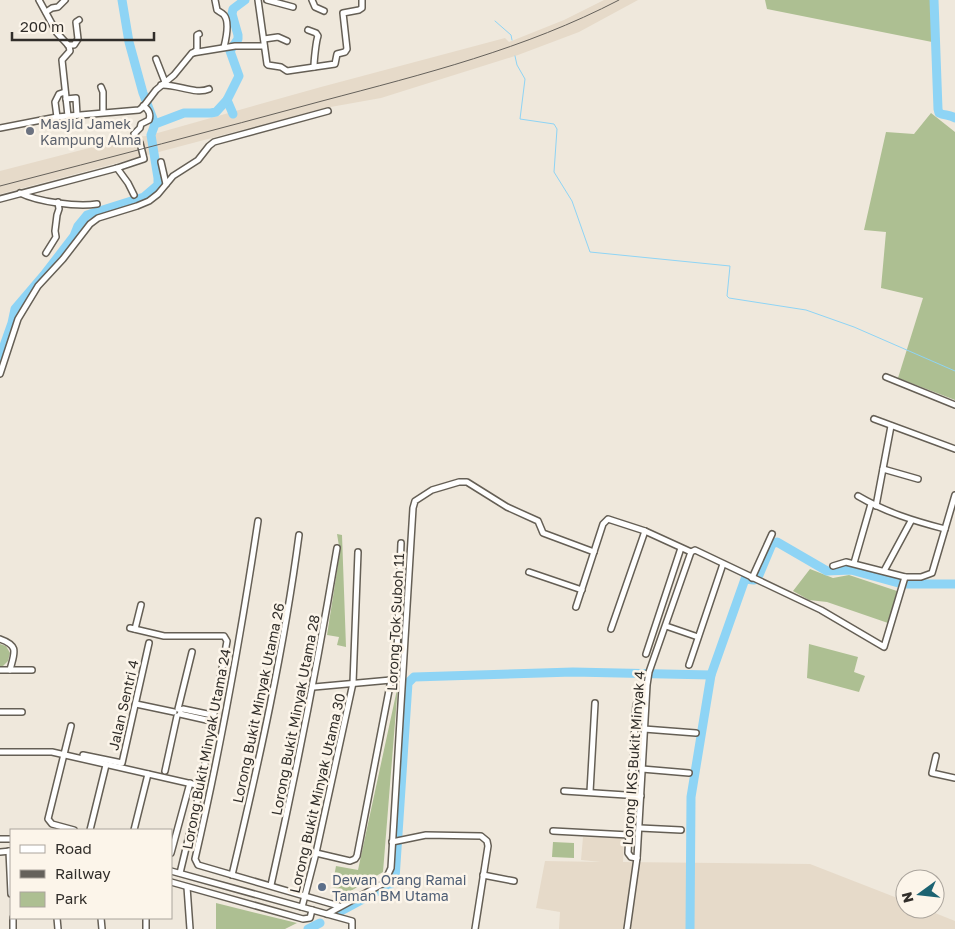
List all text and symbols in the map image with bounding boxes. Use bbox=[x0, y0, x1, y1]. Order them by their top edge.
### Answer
scale bar bbox=[12, 10, 155, 42]
text: 200 m bbox=[20, 17, 64, 35]
place label: Masjid Jamek Kampung Alma bbox=[40, 115, 142, 148]
marker: Masjid Jamek Kampung Alma bbox=[24, 125, 36, 137]
street label: Lorong Tok Suboh 11 bbox=[383, 552, 407, 691]
street label: Lorong Bukit Minyak Utama 26 bbox=[228, 601, 288, 805]
street label: Lorong Bukit Minyak Utama 28 bbox=[267, 613, 323, 817]
street label: Lorong Bukit Minyak Utama 24 bbox=[178, 647, 234, 851]
street label: Jalan Sentri 4 bbox=[104, 658, 142, 752]
street label: Lorong IKS Bukit Minyak 4 bbox=[618, 670, 648, 846]
street label: Lorong Bukit Minyak Utama 30 bbox=[286, 691, 348, 895]
legend bbox=[10, 829, 172, 919]
text: Road bbox=[55, 839, 92, 857]
text: Railway bbox=[55, 864, 111, 882]
north arrow bbox=[895, 869, 945, 919]
place label: Dewan Orang Ramai Taman BM Utama bbox=[332, 871, 467, 904]
marker: Dewan Orang Ramai Taman BM Utama bbox=[316, 881, 328, 893]
text: Park bbox=[55, 889, 88, 907]
text: N bbox=[897, 890, 917, 905]

